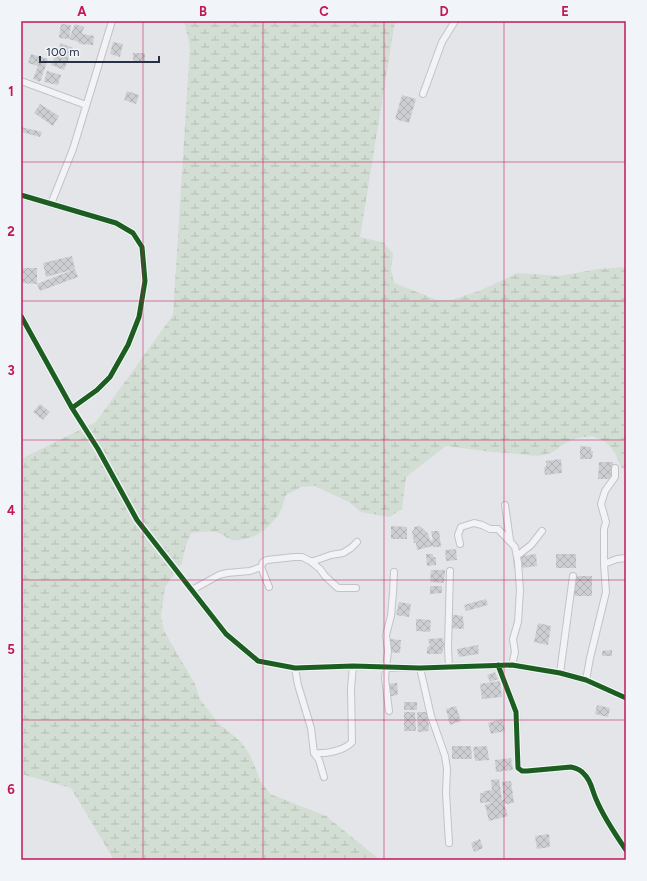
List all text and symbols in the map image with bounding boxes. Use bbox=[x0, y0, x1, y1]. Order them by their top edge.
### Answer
text: A bbox=[77, 4, 87, 19]
text: B bbox=[199, 4, 207, 19]
text: C bbox=[319, 4, 329, 19]
text: D bbox=[439, 4, 449, 19]
text: E bbox=[561, 4, 569, 19]
scale bar bbox=[40, 38, 159, 64]
text: 100 m bbox=[46, 45, 80, 59]
text: 1 bbox=[8, 84, 14, 99]
text: 2 bbox=[7, 224, 15, 239]
text: 3 bbox=[7, 363, 15, 378]
text: 4 bbox=[7, 503, 15, 518]
text: 5 bbox=[7, 642, 15, 657]
text: 6 bbox=[7, 782, 15, 797]

